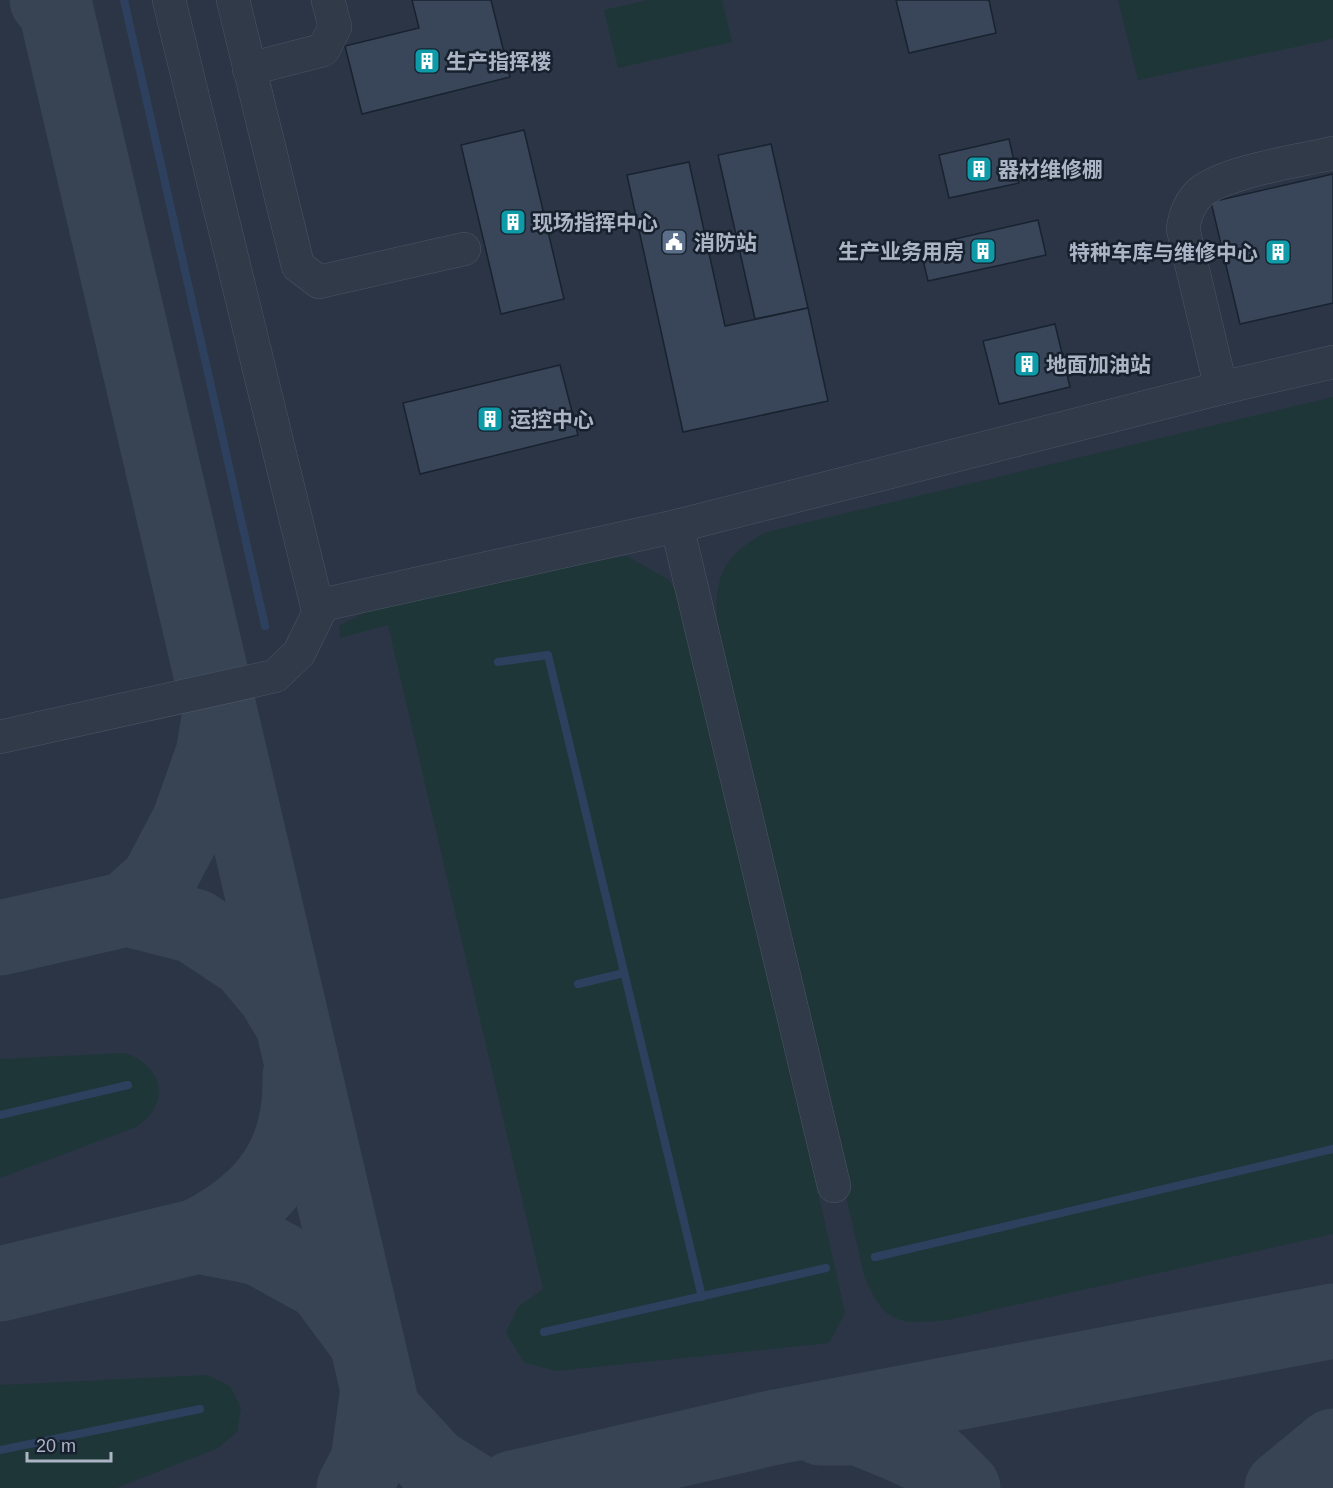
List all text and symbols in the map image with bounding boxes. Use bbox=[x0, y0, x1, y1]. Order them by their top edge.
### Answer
building icon: 生产指挥楼 bbox=[412, 46, 442, 76]
place label: 生产指挥楼 bbox=[446, 50, 551, 73]
building icon: 器材维修棚 bbox=[964, 154, 994, 184]
place label: 器材维修棚 bbox=[998, 158, 1103, 181]
building icon: 现场指挥中心 bbox=[498, 207, 528, 237]
place label: 现场指挥中心 bbox=[532, 211, 658, 234]
public building icon: 消防站 bbox=[659, 227, 689, 257]
place label: 消防站 bbox=[694, 231, 757, 254]
building icon: 生产业务用房 bbox=[968, 236, 998, 266]
building icon: 特种车库与维修中心 bbox=[1263, 237, 1293, 267]
place label: 生产业务用房 bbox=[838, 240, 964, 263]
place label: 特种车库与维修中心 bbox=[1069, 241, 1258, 264]
building icon: 地面加油站 bbox=[1012, 349, 1042, 379]
place label: 地面加油站 bbox=[1046, 353, 1151, 376]
building icon: 运控中心 bbox=[475, 404, 505, 434]
place label: 运控中心 bbox=[510, 408, 594, 431]
scale bar bbox=[27, 1425, 111, 1463]
text: 20 m bbox=[36, 1436, 76, 1456]

